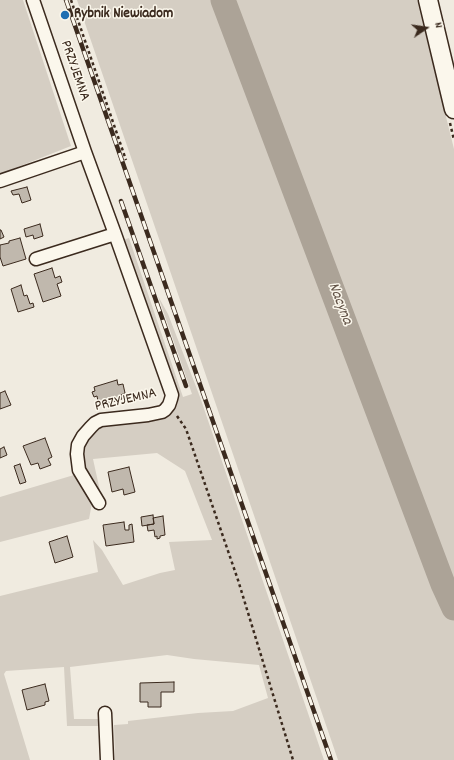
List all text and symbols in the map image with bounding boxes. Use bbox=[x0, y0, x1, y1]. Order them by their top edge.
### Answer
place label: Rybnik Niewiadom bbox=[74, 6, 173, 24]
north arrow bbox=[406, 8, 446, 48]
marker: Rybnik Niewiadom bbox=[59, 9, 71, 21]
text: N bbox=[429, 21, 446, 30]
street label: PRZYJEMNA bbox=[55, 38, 93, 104]
water label: Nacyna bbox=[322, 280, 356, 328]
street label: PRZYJEMNA bbox=[93, 385, 159, 417]

